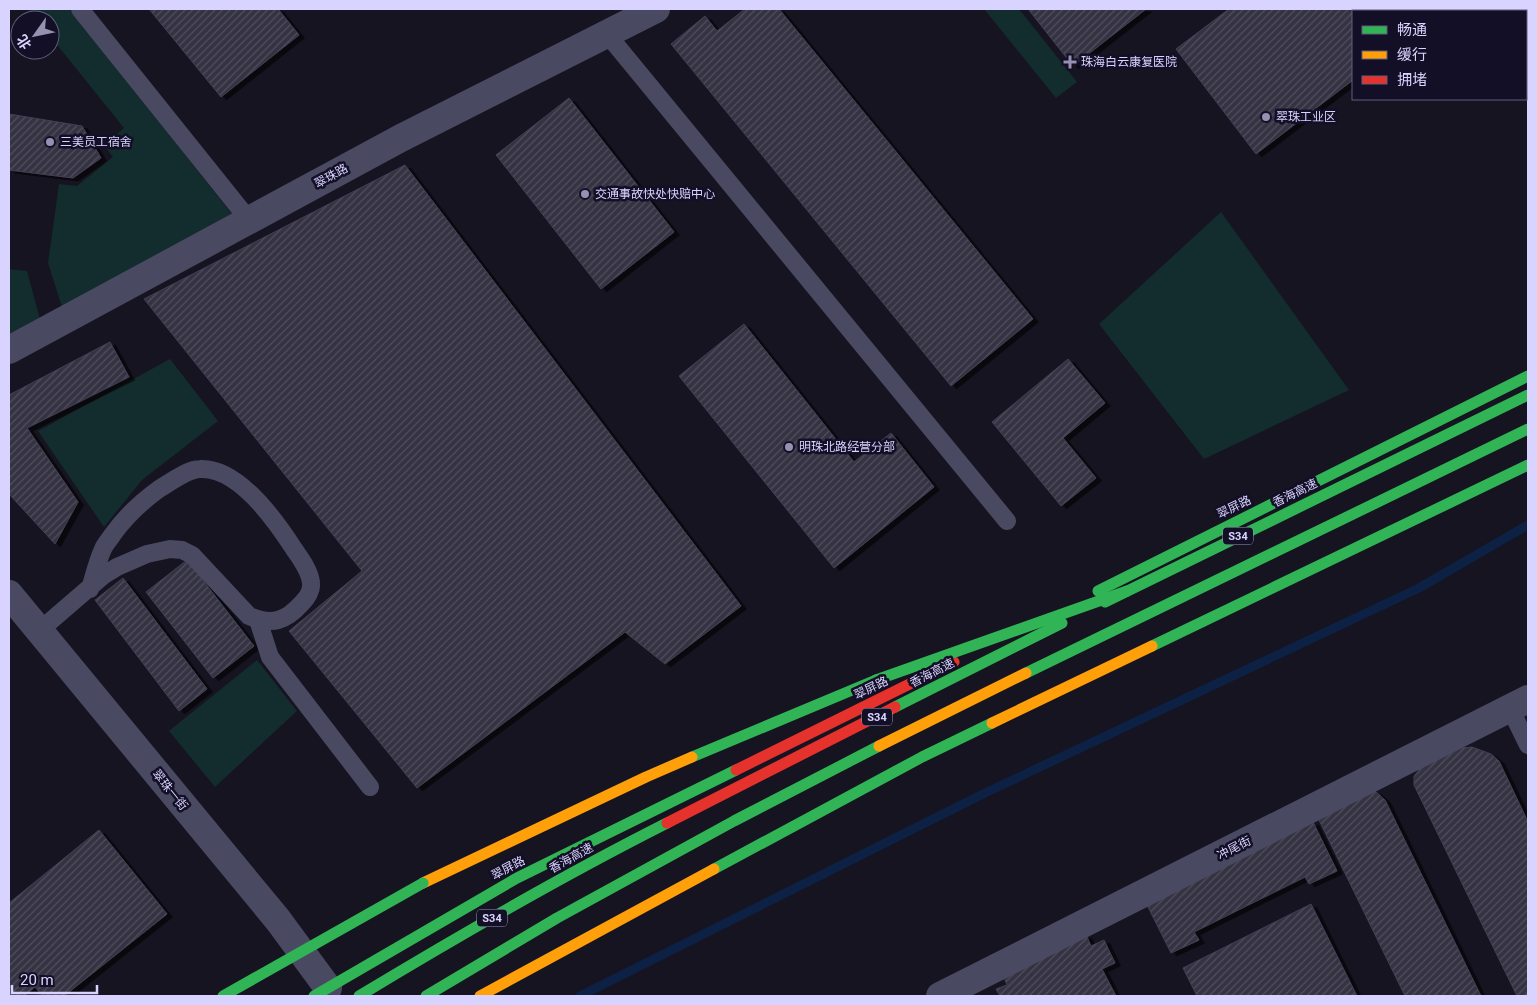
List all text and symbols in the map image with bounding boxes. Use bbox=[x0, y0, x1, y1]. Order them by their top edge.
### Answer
north arrow bbox=[10, 10, 60, 60]
legend bbox=[1352, 10, 1527, 100]
text: 畅通 bbox=[1397, 21, 1427, 39]
text: 北 bbox=[14, 32, 35, 52]
text: 缓行 bbox=[1397, 46, 1427, 64]
marker: 珠海白云康复医院 bbox=[1063, 55, 1077, 69]
place label: 珠海白云康复医院 bbox=[1081, 55, 1177, 69]
text: 拥堵 bbox=[1397, 71, 1427, 89]
place label: 翠珠工业区 bbox=[1276, 110, 1336, 124]
marker: 翠珠工业区 bbox=[1260, 111, 1272, 123]
place label: 三美员工宿舍 bbox=[60, 135, 132, 149]
marker: 三美员工宿舍 bbox=[44, 136, 56, 148]
street label: 翠珠路 bbox=[312, 161, 350, 191]
place label: 交通事故快处快赔中心 bbox=[595, 187, 715, 201]
marker: 交通事故快处快赔中心 bbox=[579, 188, 591, 200]
place label: 明珠北路经营分部 bbox=[799, 440, 895, 454]
marker: 明珠北路经营分部 bbox=[783, 441, 795, 453]
street label: 香海高速 bbox=[1270, 476, 1320, 510]
street label: 翠屏路 bbox=[1215, 493, 1253, 521]
road number: S34 bbox=[1223, 528, 1253, 544]
street label: 香海高速 bbox=[907, 656, 957, 690]
street label: 翠屏路 bbox=[852, 674, 890, 702]
road number: S34 bbox=[862, 709, 892, 726]
street label: 翠珠一街 bbox=[149, 767, 191, 813]
street label: 冲尾街 bbox=[1215, 834, 1253, 862]
street label: 香海高速 bbox=[547, 840, 595, 876]
street label: 翠屏路 bbox=[489, 853, 527, 883]
road number: S34 bbox=[477, 910, 507, 926]
scale bar bbox=[12, 962, 98, 994]
text: 20 m bbox=[20, 971, 54, 989]

